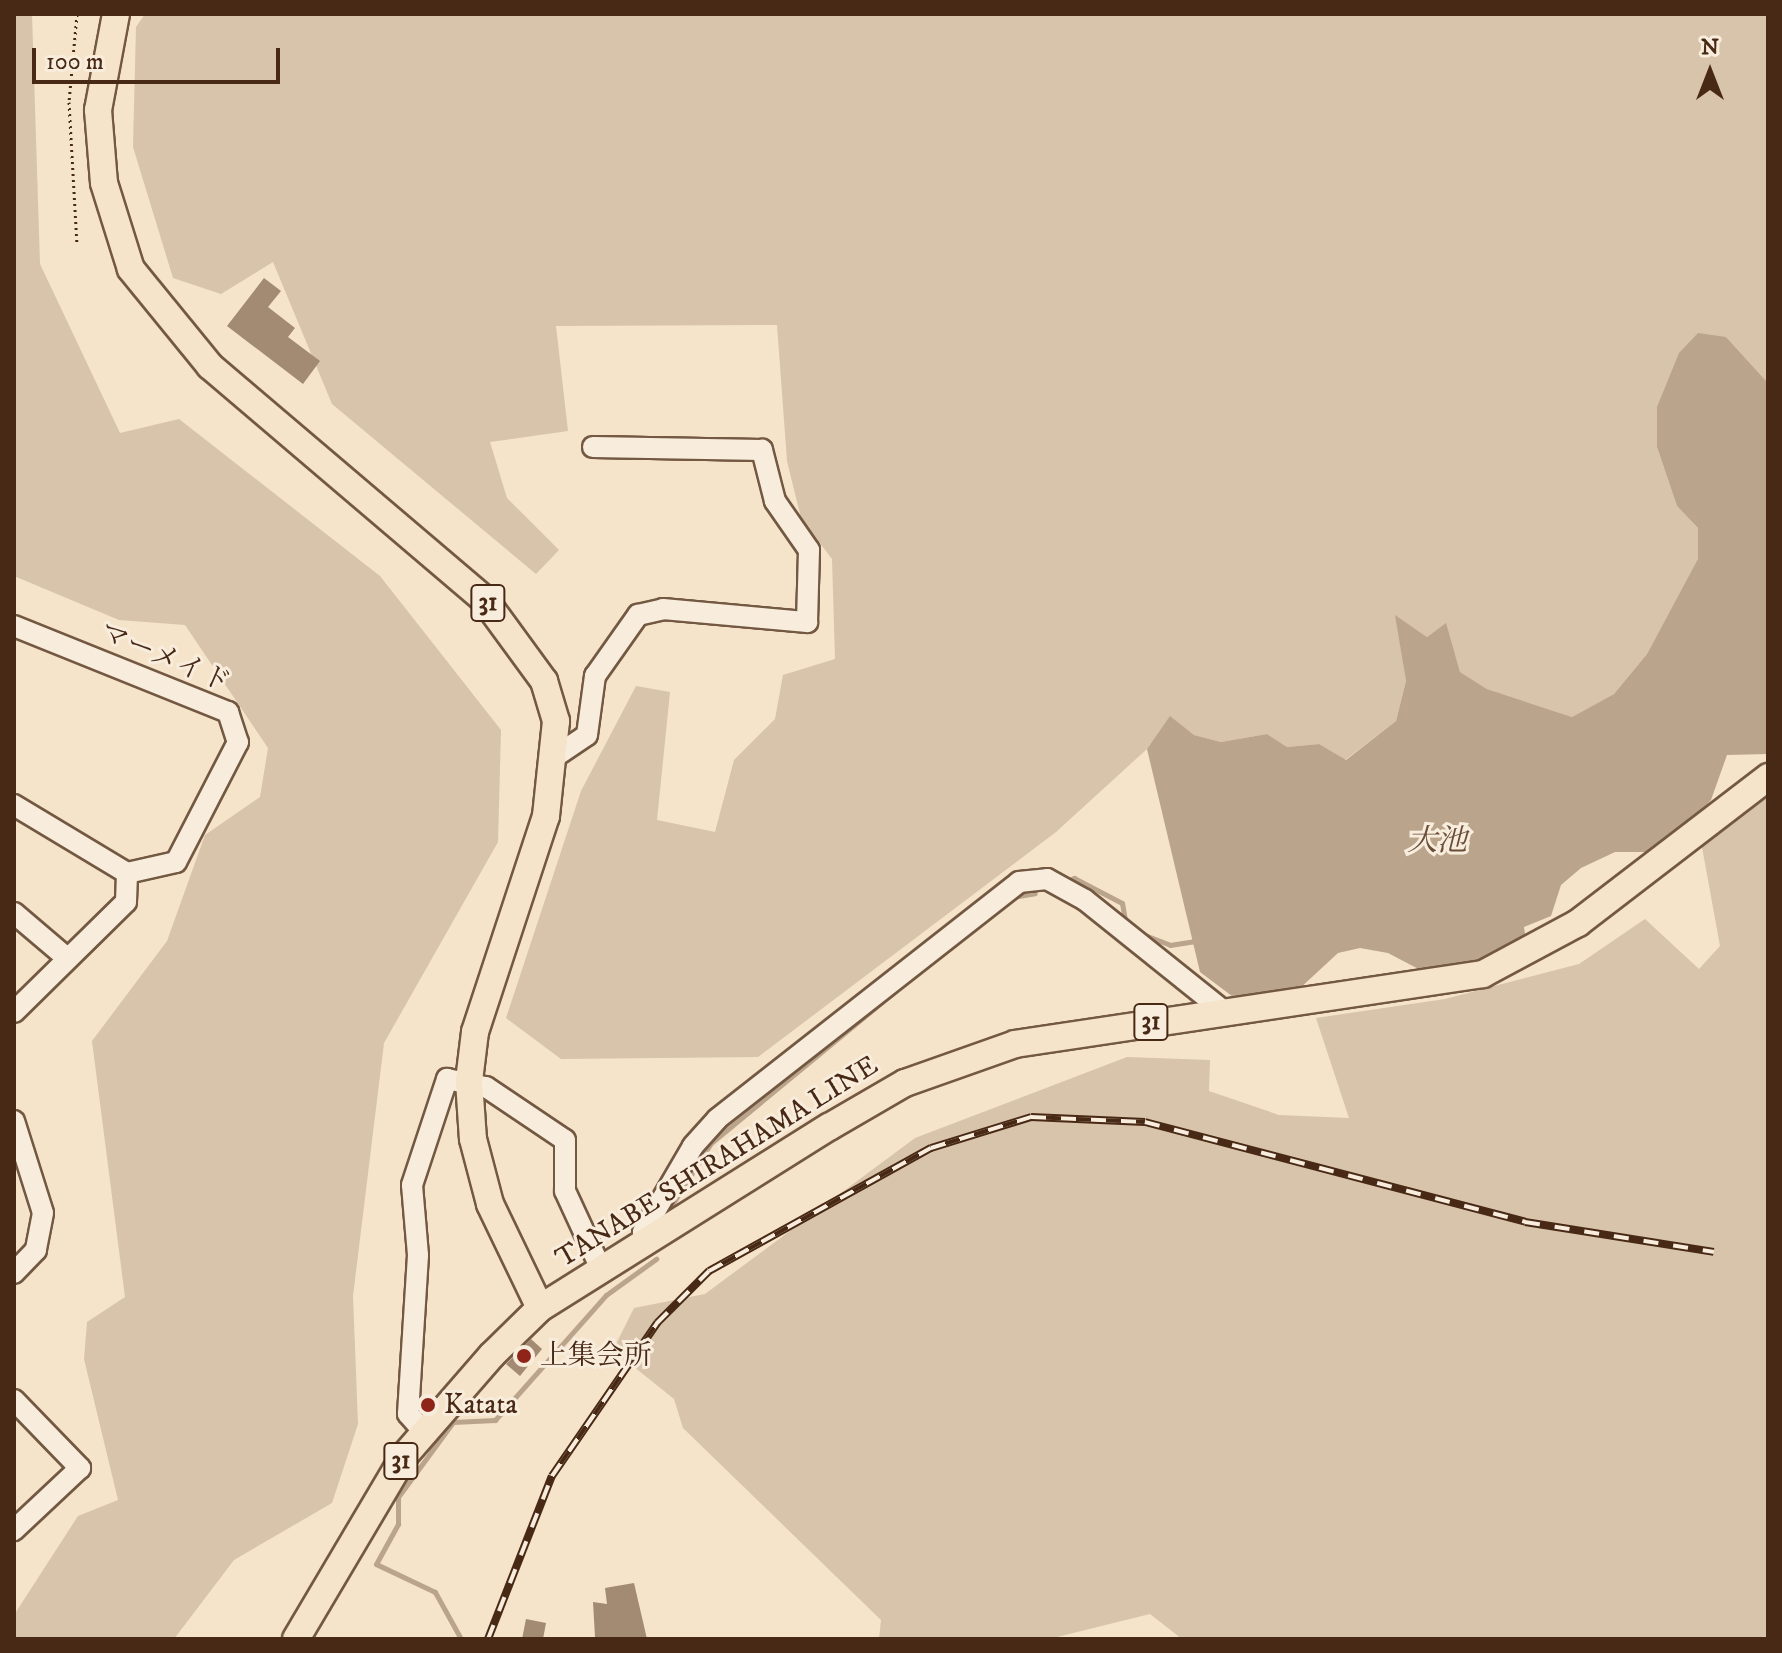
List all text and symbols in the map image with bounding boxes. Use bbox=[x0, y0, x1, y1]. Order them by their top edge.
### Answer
scale bar bbox=[36, 32, 284, 82]
north arrow bbox=[1670, 32, 1750, 112]
text: N bbox=[1701, 34, 1719, 61]
text: 100 m bbox=[46, 47, 104, 77]
road number: 31 bbox=[470, 581, 506, 625]
street label: マーメイド bbox=[94, 615, 236, 701]
water label: 大池 bbox=[1407, 824, 1467, 860]
road number: 31 bbox=[1133, 1000, 1169, 1044]
street label: TANABE SHIRAHAMA LINE bbox=[550, 1049, 884, 1275]
place label: 上集会所 bbox=[540, 1339, 652, 1373]
marker: 上集会所 bbox=[515, 1347, 533, 1365]
place label: Katata bbox=[444, 1388, 517, 1422]
marker: Katata bbox=[419, 1396, 437, 1414]
road number: 31 bbox=[383, 1439, 419, 1483]

